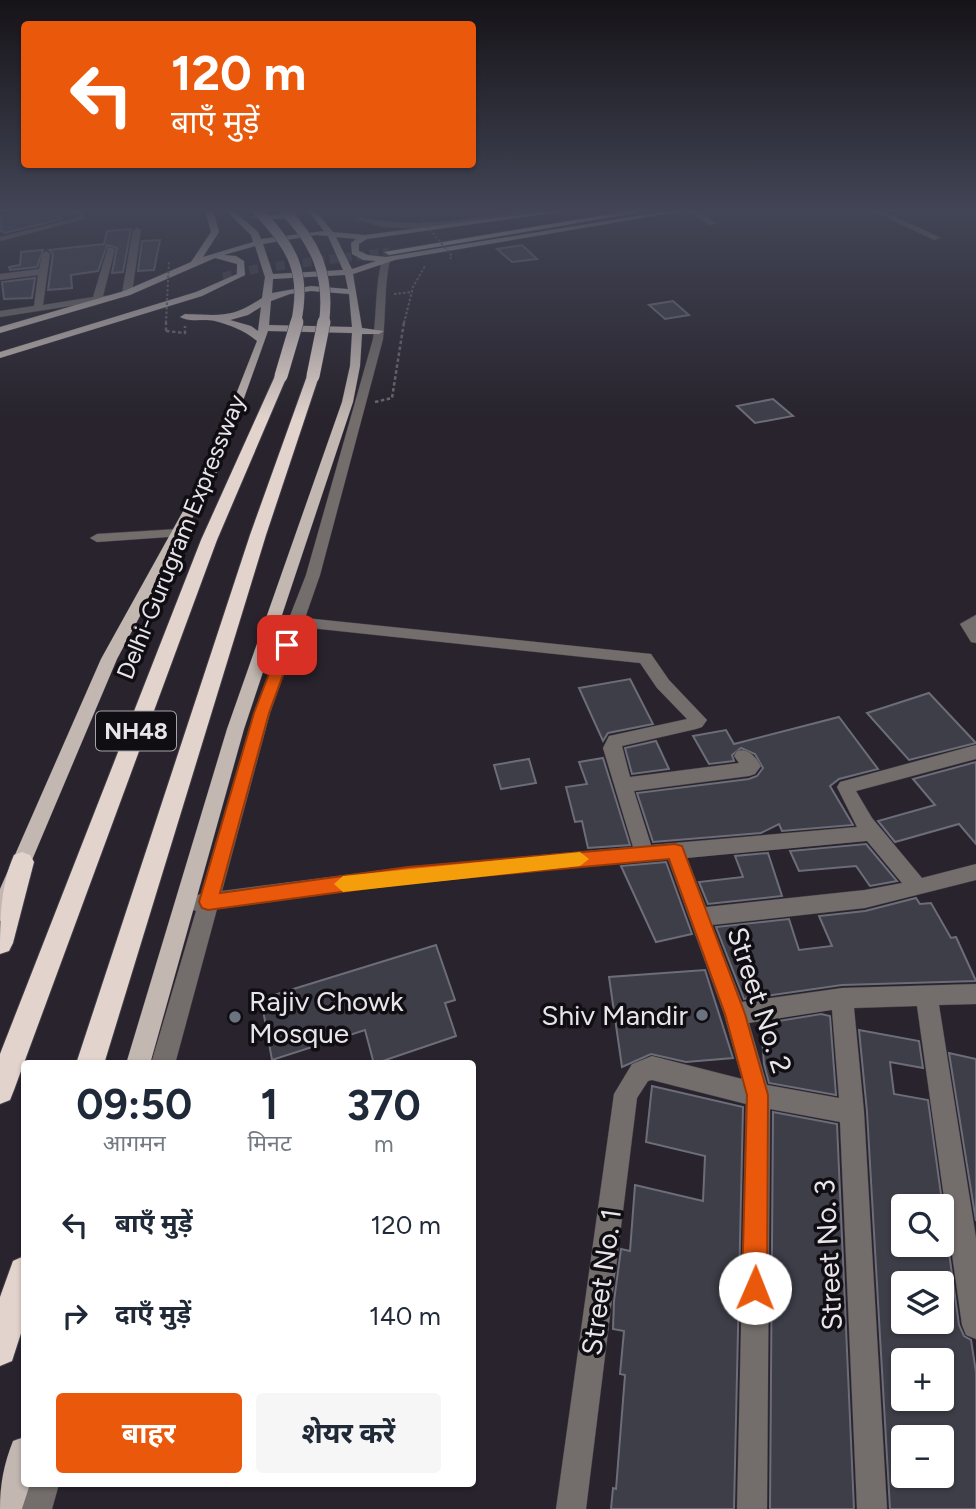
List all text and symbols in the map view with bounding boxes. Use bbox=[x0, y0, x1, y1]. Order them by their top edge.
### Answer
text: 120 m bbox=[171, 43, 306, 102]
icon: left bbox=[56, 49, 147, 140]
text: बाएँ मुड़ें bbox=[171, 103, 259, 141]
street label: Delhi-Gurugram Expressway bbox=[110, 390, 251, 683]
pin bbox=[257, 615, 317, 675]
icon: arrive bbox=[268, 626, 306, 664]
road number: NH48 bbox=[96, 712, 176, 750]
street label: Street No. 2 bbox=[720, 923, 800, 1077]
place label: Rajiv Chowk Mosque bbox=[249, 984, 404, 1050]
place label: Shiv Mandir bbox=[541, 998, 689, 1032]
marker: Shiv Mandir bbox=[694, 1007, 710, 1023]
marker: Rajiv Chowk Mosque bbox=[227, 1009, 243, 1025]
text: 09:50 bbox=[76, 1079, 192, 1130]
text: 1 bbox=[261, 1079, 278, 1130]
text: 370 bbox=[347, 1080, 421, 1131]
text: आगमन bbox=[103, 1129, 166, 1157]
text: मिनट bbox=[247, 1129, 291, 1157]
text: m bbox=[374, 1130, 394, 1158]
street label: Street No. 3 bbox=[807, 1179, 849, 1331]
map controls bbox=[891, 1194, 954, 1488]
button: search bbox=[891, 1194, 954, 1257]
icon: left bbox=[56, 1206, 94, 1244]
text: बाएँ मुड़ें bbox=[115, 1207, 192, 1239]
street label: Street No. 1 bbox=[574, 1207, 628, 1357]
text: 120 m bbox=[371, 1209, 441, 1241]
position arrow bbox=[718, 1251, 792, 1325]
button: layers bbox=[891, 1271, 954, 1334]
icon: right bbox=[56, 1297, 94, 1335]
text: दाएँ मुड़ें bbox=[115, 1298, 191, 1330]
text: 140 m bbox=[369, 1300, 441, 1332]
button: + bbox=[891, 1348, 954, 1411]
button: बाहर bbox=[56, 1393, 242, 1473]
button: शेयर करें bbox=[256, 1393, 441, 1473]
button: − bbox=[891, 1425, 954, 1488]

